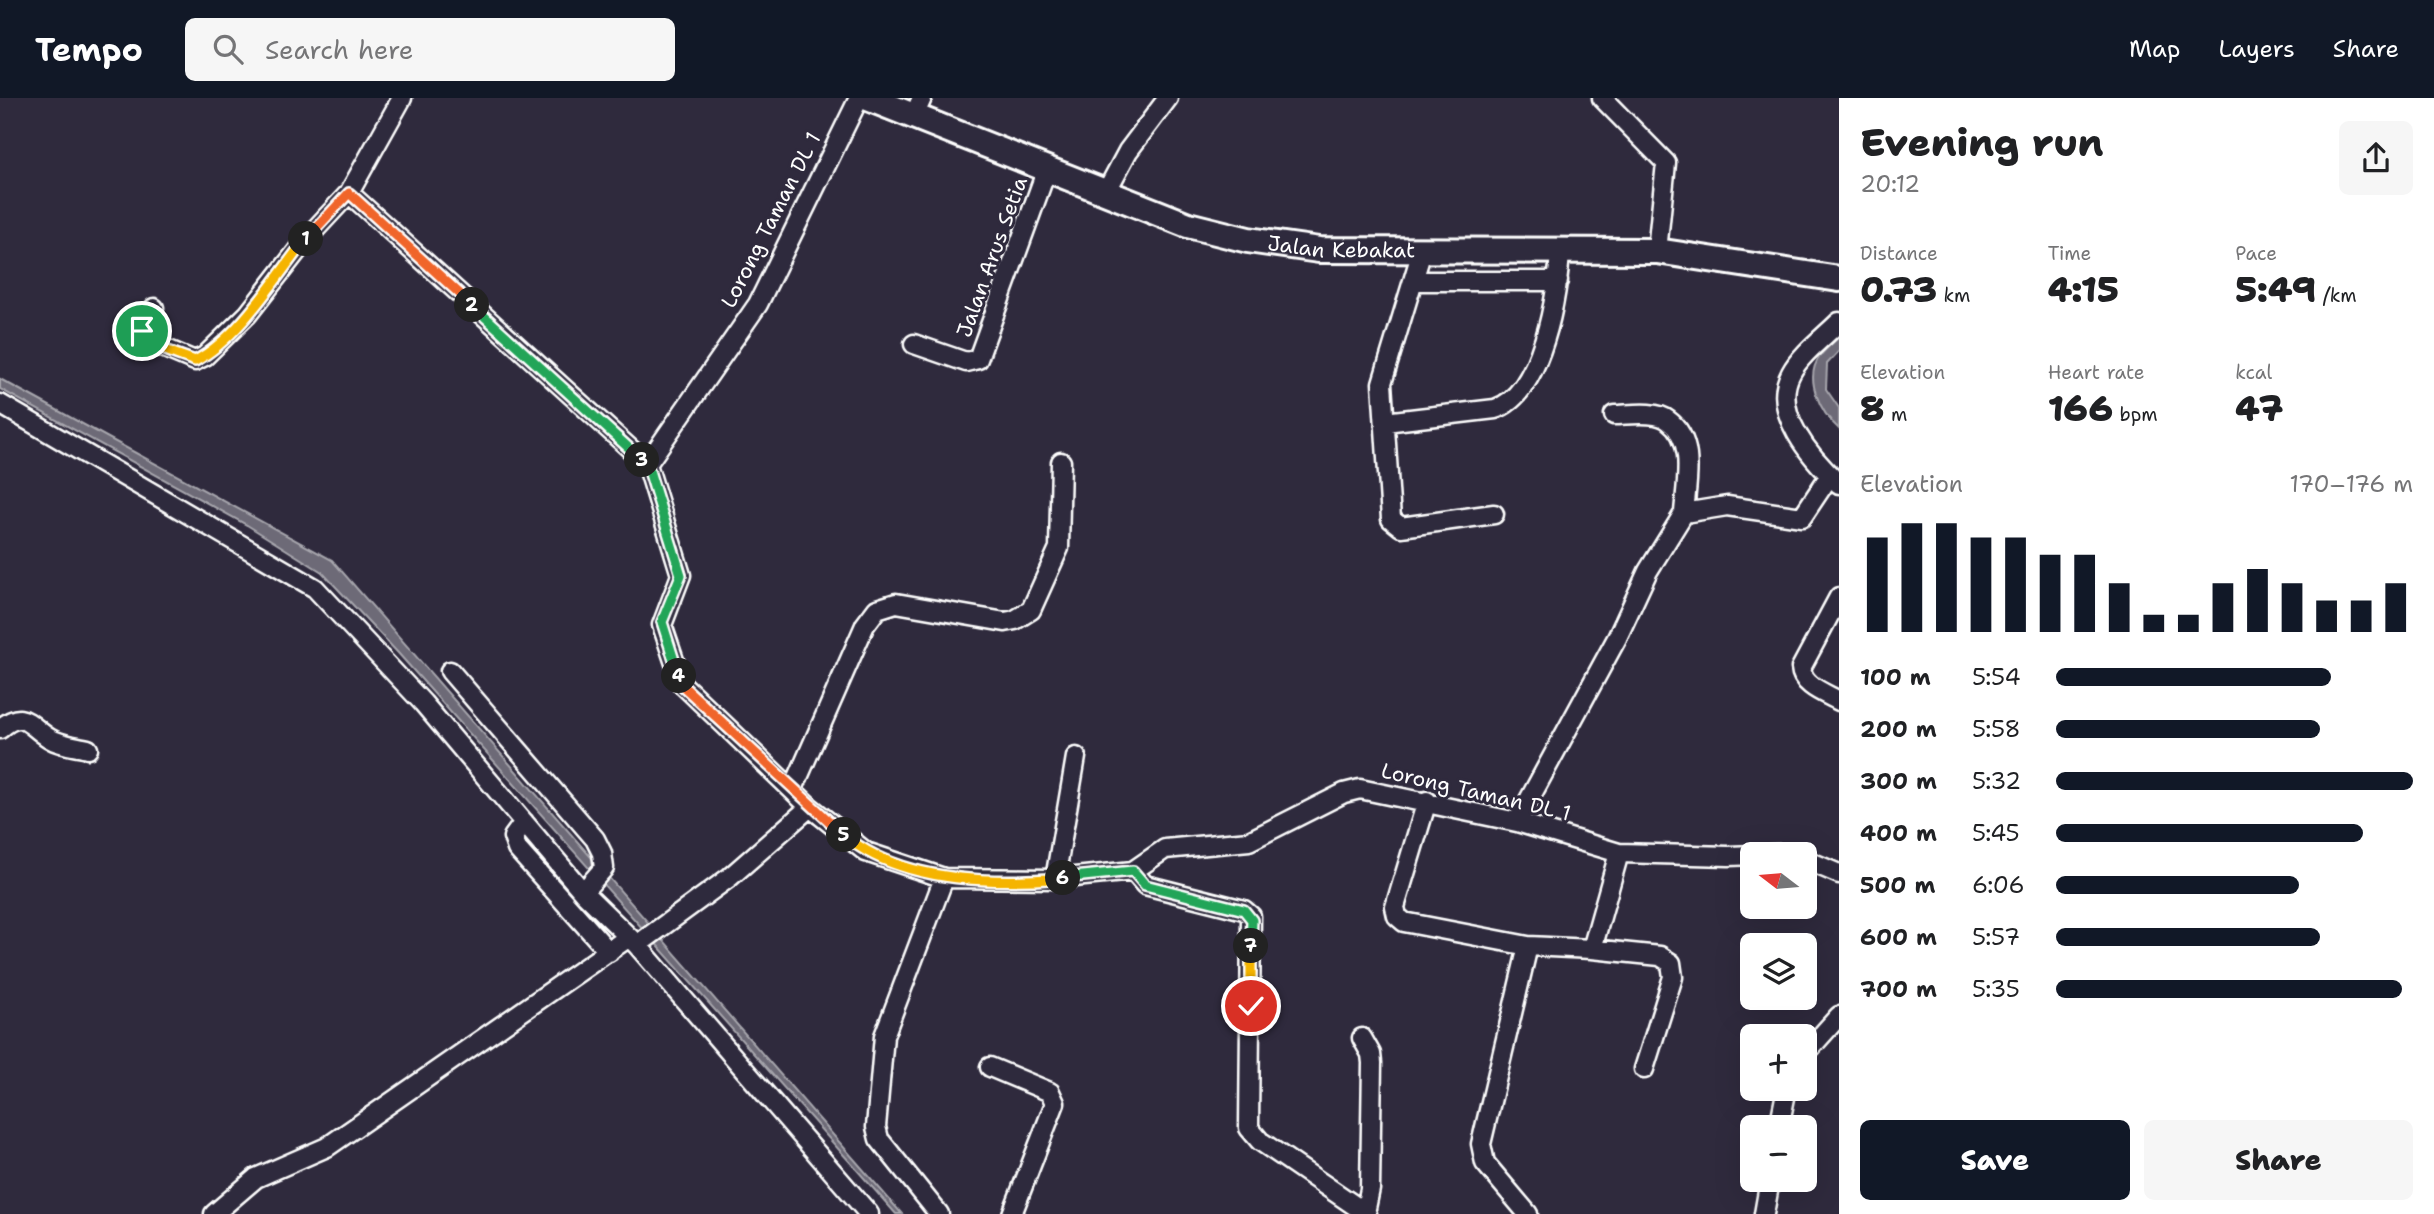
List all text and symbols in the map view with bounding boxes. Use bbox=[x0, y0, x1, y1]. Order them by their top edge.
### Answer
search box bbox=[185, 18, 675, 81]
text: Tempo bbox=[35, 27, 143, 72]
icon: search bbox=[209, 30, 247, 68]
text: Search here bbox=[265, 32, 414, 67]
text: Map bbox=[2129, 33, 2180, 65]
text: Layers bbox=[2218, 33, 2295, 65]
text: Share bbox=[2333, 33, 2399, 65]
text: Evening run bbox=[1860, 117, 2103, 168]
button: share bbox=[2339, 121, 2413, 195]
street label: Lorong Taman DL 1 bbox=[715, 127, 827, 313]
text: 20:12 bbox=[1860, 169, 1920, 199]
street label: Jalan Arus Setia bbox=[950, 173, 1034, 341]
pin: 1 bbox=[288, 222, 324, 256]
text: 1 bbox=[301, 226, 310, 251]
street label: Jalan Kebakat bbox=[1266, 229, 1415, 265]
text: Distance bbox=[1860, 241, 1938, 266]
text: Time bbox=[2048, 241, 2091, 266]
text: Pace bbox=[2235, 241, 2277, 266]
text: 0.73 bbox=[1860, 266, 1937, 313]
text: 4:15 bbox=[2048, 266, 2119, 313]
text: 5:49 bbox=[2235, 266, 2316, 313]
text: km bbox=[1937, 283, 1970, 308]
text: /km bbox=[2316, 283, 2357, 308]
pin: 2 bbox=[454, 288, 490, 322]
text: 2 bbox=[465, 292, 478, 317]
pin bbox=[112, 301, 172, 361]
icon: arrive bbox=[123, 312, 161, 350]
text: Elevation bbox=[1860, 360, 1945, 385]
text: Heart rate bbox=[2048, 360, 2144, 385]
text: kcal bbox=[2235, 360, 2272, 385]
text: 8 bbox=[1860, 385, 1885, 432]
text: 166 bbox=[2048, 385, 2113, 432]
text: 47 bbox=[2235, 385, 2283, 432]
text: m bbox=[1885, 402, 1907, 427]
text: bpm bbox=[2113, 402, 2158, 427]
pin: 3 bbox=[624, 442, 660, 478]
text: 3 bbox=[635, 447, 648, 472]
text: Elevation bbox=[1860, 469, 1963, 499]
text: 170–176 m bbox=[2289, 469, 2413, 499]
pin: 4 bbox=[662, 658, 696, 694]
text: 100 m bbox=[1860, 662, 1931, 692]
text: 5:54 bbox=[1972, 662, 2021, 692]
text: 4 bbox=[672, 663, 685, 688]
text: 200 m bbox=[1860, 714, 1937, 744]
text: 5:58 bbox=[1972, 714, 2021, 744]
street label: Lorong Taman DL 1 bbox=[1378, 757, 1574, 827]
text: 300 m bbox=[1860, 766, 1937, 796]
text: 5:32 bbox=[1972, 766, 2021, 796]
pin: 5 bbox=[826, 818, 862, 852]
text: 400 m bbox=[1860, 818, 1937, 848]
text: 5:45 bbox=[1972, 818, 2020, 848]
text: 5 bbox=[838, 822, 849, 847]
north arrow bbox=[1740, 842, 1816, 919]
map controls bbox=[1740, 842, 1817, 1192]
pin: 6 bbox=[1046, 860, 1080, 896]
text: 6 bbox=[1056, 865, 1069, 890]
text: 500 m bbox=[1860, 870, 1935, 900]
text: 6:06 bbox=[1972, 870, 2025, 900]
text: 600 m bbox=[1860, 922, 1937, 952]
text: 5:57 bbox=[1972, 922, 2020, 952]
pin: 7 bbox=[1234, 928, 1268, 964]
text: 7 bbox=[1244, 933, 1257, 958]
button: layers bbox=[1740, 933, 1817, 1010]
text: 700 m bbox=[1860, 974, 1937, 1004]
text: 5:35 bbox=[1972, 974, 2020, 1004]
pin bbox=[1221, 976, 1281, 1036]
icon: check bbox=[1232, 987, 1270, 1025]
button: + bbox=[1740, 1024, 1817, 1101]
button: − bbox=[1740, 1115, 1817, 1192]
button: Save bbox=[1860, 1120, 2130, 1200]
button: Share bbox=[2144, 1120, 2413, 1200]

